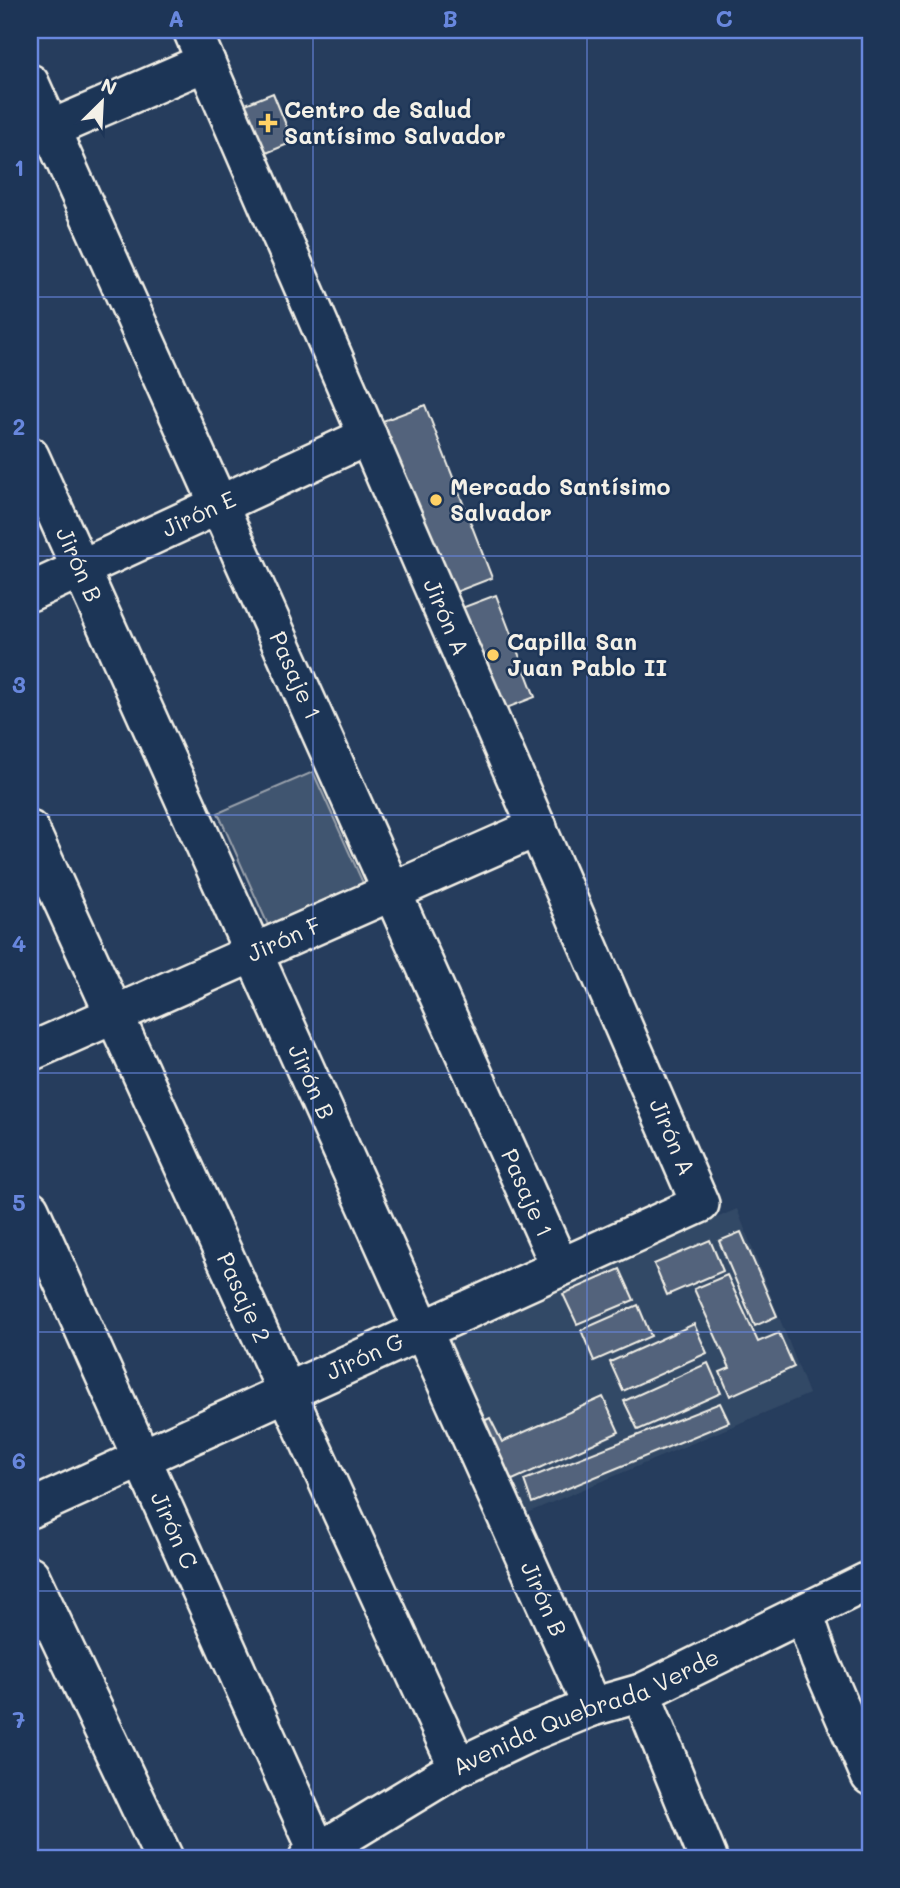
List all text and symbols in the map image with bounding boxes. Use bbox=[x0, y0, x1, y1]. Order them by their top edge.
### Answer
text: A bbox=[168, 3, 184, 33]
text: B bbox=[442, 3, 458, 33]
text: C bbox=[715, 3, 733, 33]
north arrow bbox=[66, 66, 136, 136]
text: N bbox=[97, 72, 121, 100]
place label: Centro de Salud Santísimo Salvador bbox=[284, 94, 506, 150]
marker: Centro de Salud Santísimo Salvador bbox=[258, 113, 278, 133]
text: 1 bbox=[14, 152, 24, 182]
text: 2 bbox=[13, 411, 25, 441]
place label: Mercado Santísimo Salvador bbox=[450, 471, 671, 527]
street label: Jirón E bbox=[157, 483, 240, 543]
marker: Mercado Santísimo Salvador bbox=[428, 492, 444, 508]
street label: Jirón B bbox=[50, 522, 110, 606]
street label: Jirón A bbox=[417, 574, 477, 660]
street label: Pasaje 1 bbox=[263, 626, 329, 724]
place label: Capilla San Juan Pablo II bbox=[507, 626, 667, 682]
marker: Capilla San Juan Pablo II bbox=[485, 647, 501, 663]
text: 3 bbox=[12, 669, 26, 699]
street label: Jirón F bbox=[242, 909, 326, 968]
text: 4 bbox=[12, 928, 26, 958]
street label: Jirón B bbox=[282, 1039, 342, 1124]
street label: Jirón A bbox=[643, 1094, 703, 1180]
street label: Pasaje 1 bbox=[495, 1144, 561, 1241]
text: 5 bbox=[12, 1187, 26, 1217]
street label: Pasaje 2 bbox=[211, 1247, 278, 1347]
street label: Jirón G bbox=[321, 1325, 408, 1386]
text: 6 bbox=[12, 1445, 26, 1475]
street label: Jirón C bbox=[144, 1487, 205, 1573]
street label: Jirón B bbox=[514, 1556, 574, 1641]
street label: Avenida Quebrada Verde bbox=[447, 1641, 724, 1781]
text: 7 bbox=[13, 1704, 26, 1734]

